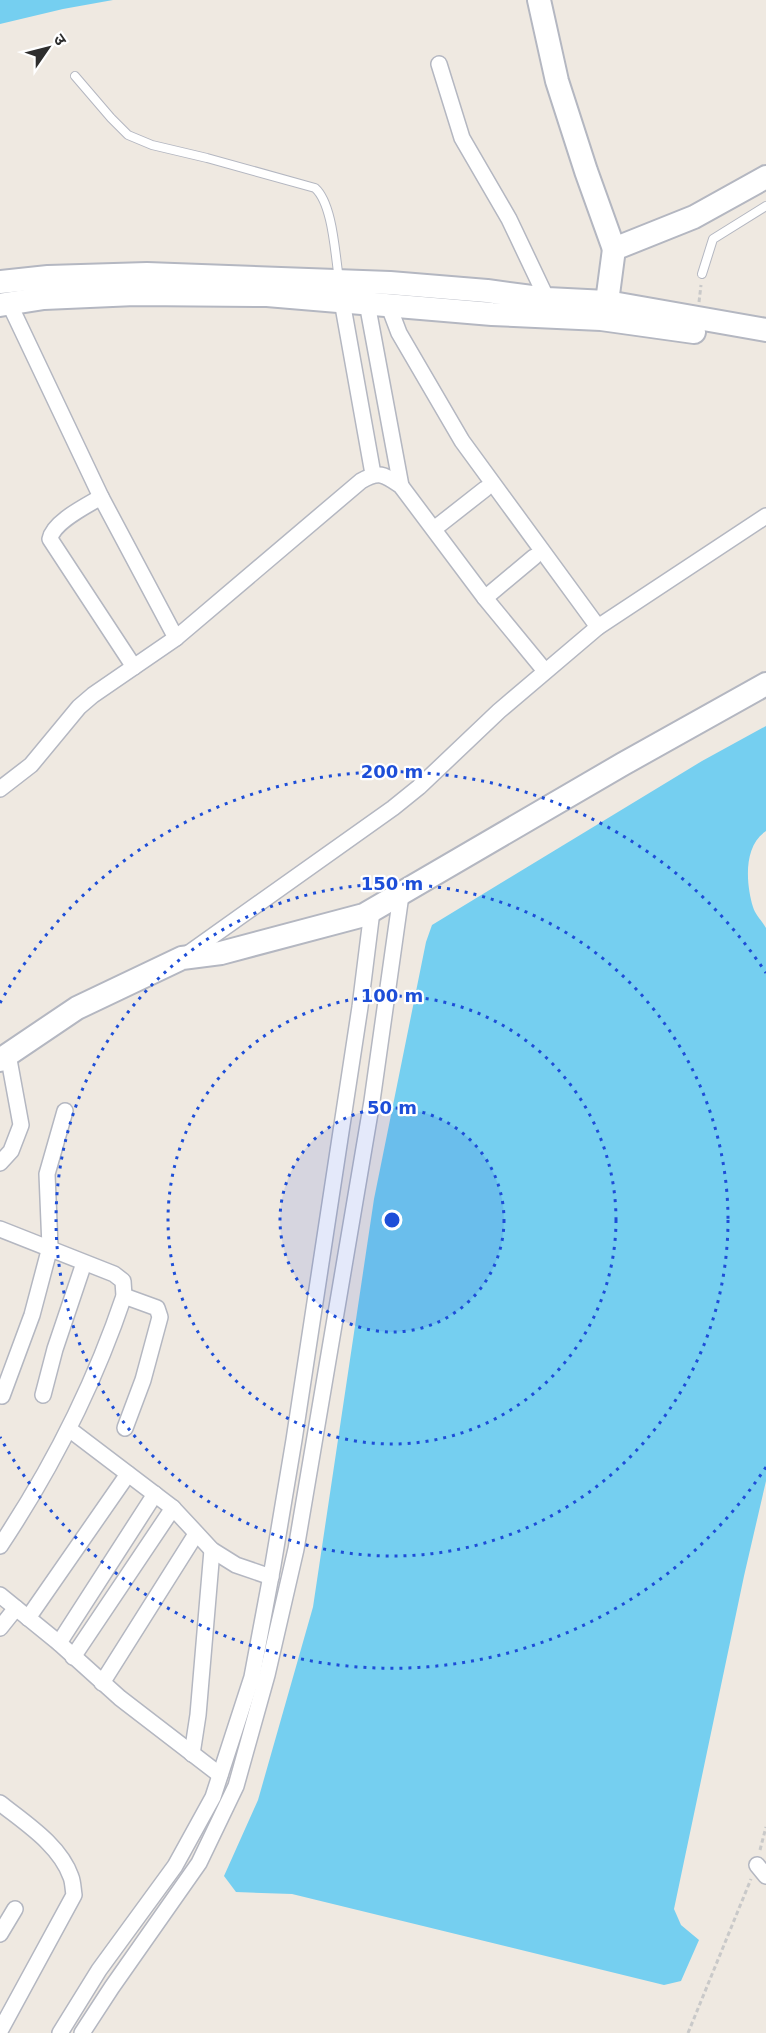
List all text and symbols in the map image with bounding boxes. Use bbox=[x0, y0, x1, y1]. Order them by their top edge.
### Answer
north arrow bbox=[18, 18, 78, 78]
text: उ bbox=[49, 30, 71, 49]
text: 200 m bbox=[361, 761, 423, 782]
text: 150 m bbox=[361, 873, 423, 894]
text: 100 m bbox=[361, 985, 423, 1006]
text: 50 m bbox=[367, 1097, 417, 1118]
centre of rings bbox=[382, 1210, 402, 1230]

